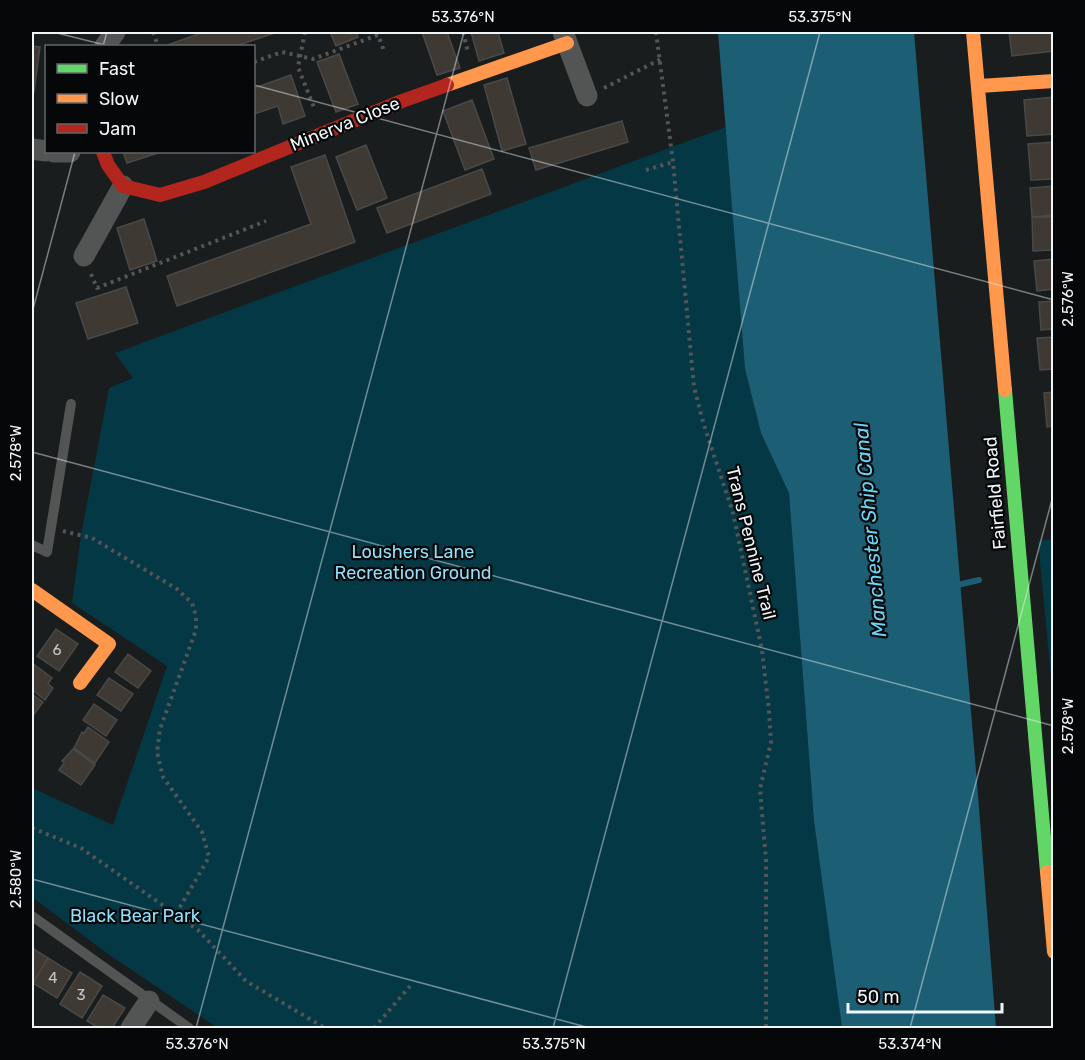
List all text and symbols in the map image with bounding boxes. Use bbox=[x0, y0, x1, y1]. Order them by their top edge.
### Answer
text: 53.376°N bbox=[431, 8, 495, 26]
text: 53.375°N bbox=[788, 8, 852, 26]
legend bbox=[45, 45, 255, 153]
text: Fast bbox=[99, 58, 135, 80]
text: Slow bbox=[99, 88, 139, 110]
street label: Minerva Close bbox=[287, 92, 403, 156]
text: Jam bbox=[99, 118, 136, 140]
text: 2.576°W bbox=[1059, 271, 1077, 327]
water label: Manchester Ship Canal bbox=[849, 421, 891, 638]
text: 2.578°W bbox=[7, 425, 25, 481]
street label: Fairfield Road bbox=[979, 436, 1011, 550]
street label: Trans Pennine Trail bbox=[721, 464, 781, 622]
park label: Loushers Lane Recreation Ground bbox=[334, 541, 492, 584]
house number: 6 bbox=[52, 641, 62, 659]
text: 2.578°W bbox=[1059, 698, 1077, 754]
text: 2.580°W bbox=[7, 850, 25, 908]
park label: Black Bear Park bbox=[70, 905, 201, 927]
house number: 4 bbox=[48, 969, 58, 987]
scale bar bbox=[848, 976, 1002, 1014]
house number: 3 bbox=[76, 986, 86, 1004]
text: 50 m bbox=[857, 986, 900, 1008]
text: 53.376°N bbox=[165, 1035, 229, 1053]
text: 53.375°N bbox=[522, 1035, 586, 1053]
text: 53.374°N bbox=[878, 1035, 942, 1053]

